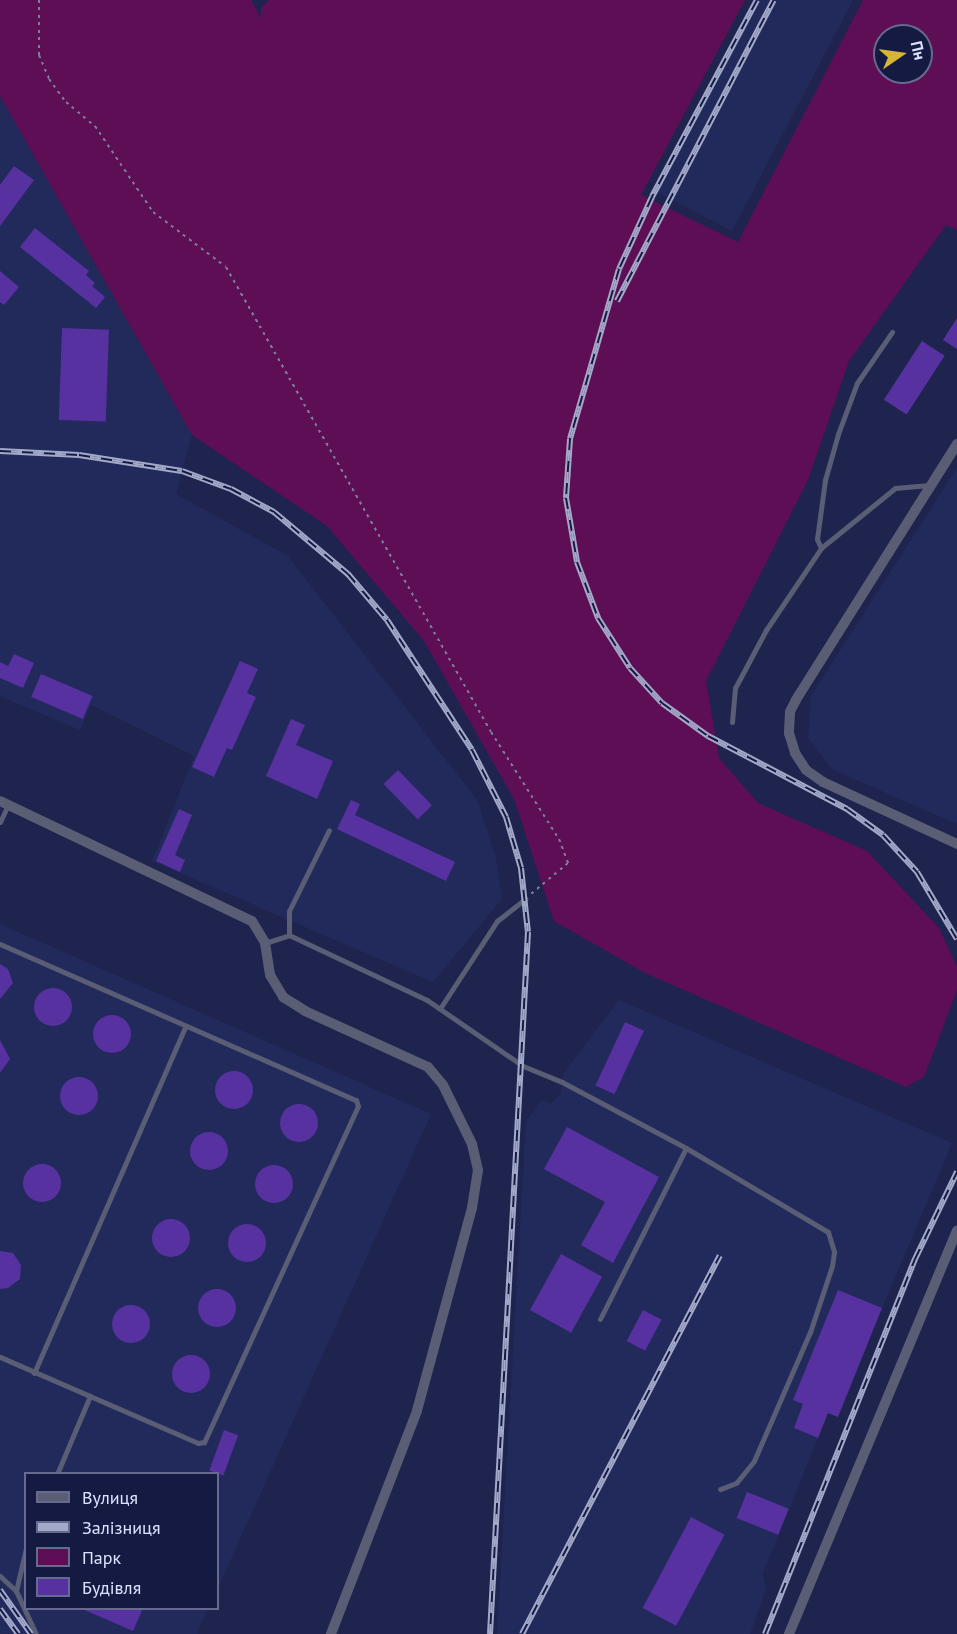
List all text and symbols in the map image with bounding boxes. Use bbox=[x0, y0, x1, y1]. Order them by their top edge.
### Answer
north arrow bbox=[873, 24, 933, 84]
text: Пн bbox=[907, 39, 930, 62]
legend bbox=[24, 1472, 219, 1610]
text: Вулиця bbox=[82, 1486, 138, 1509]
text: Залізниця bbox=[82, 1516, 160, 1539]
text: Парк bbox=[82, 1546, 121, 1569]
text: Будівля bbox=[82, 1576, 141, 1599]

